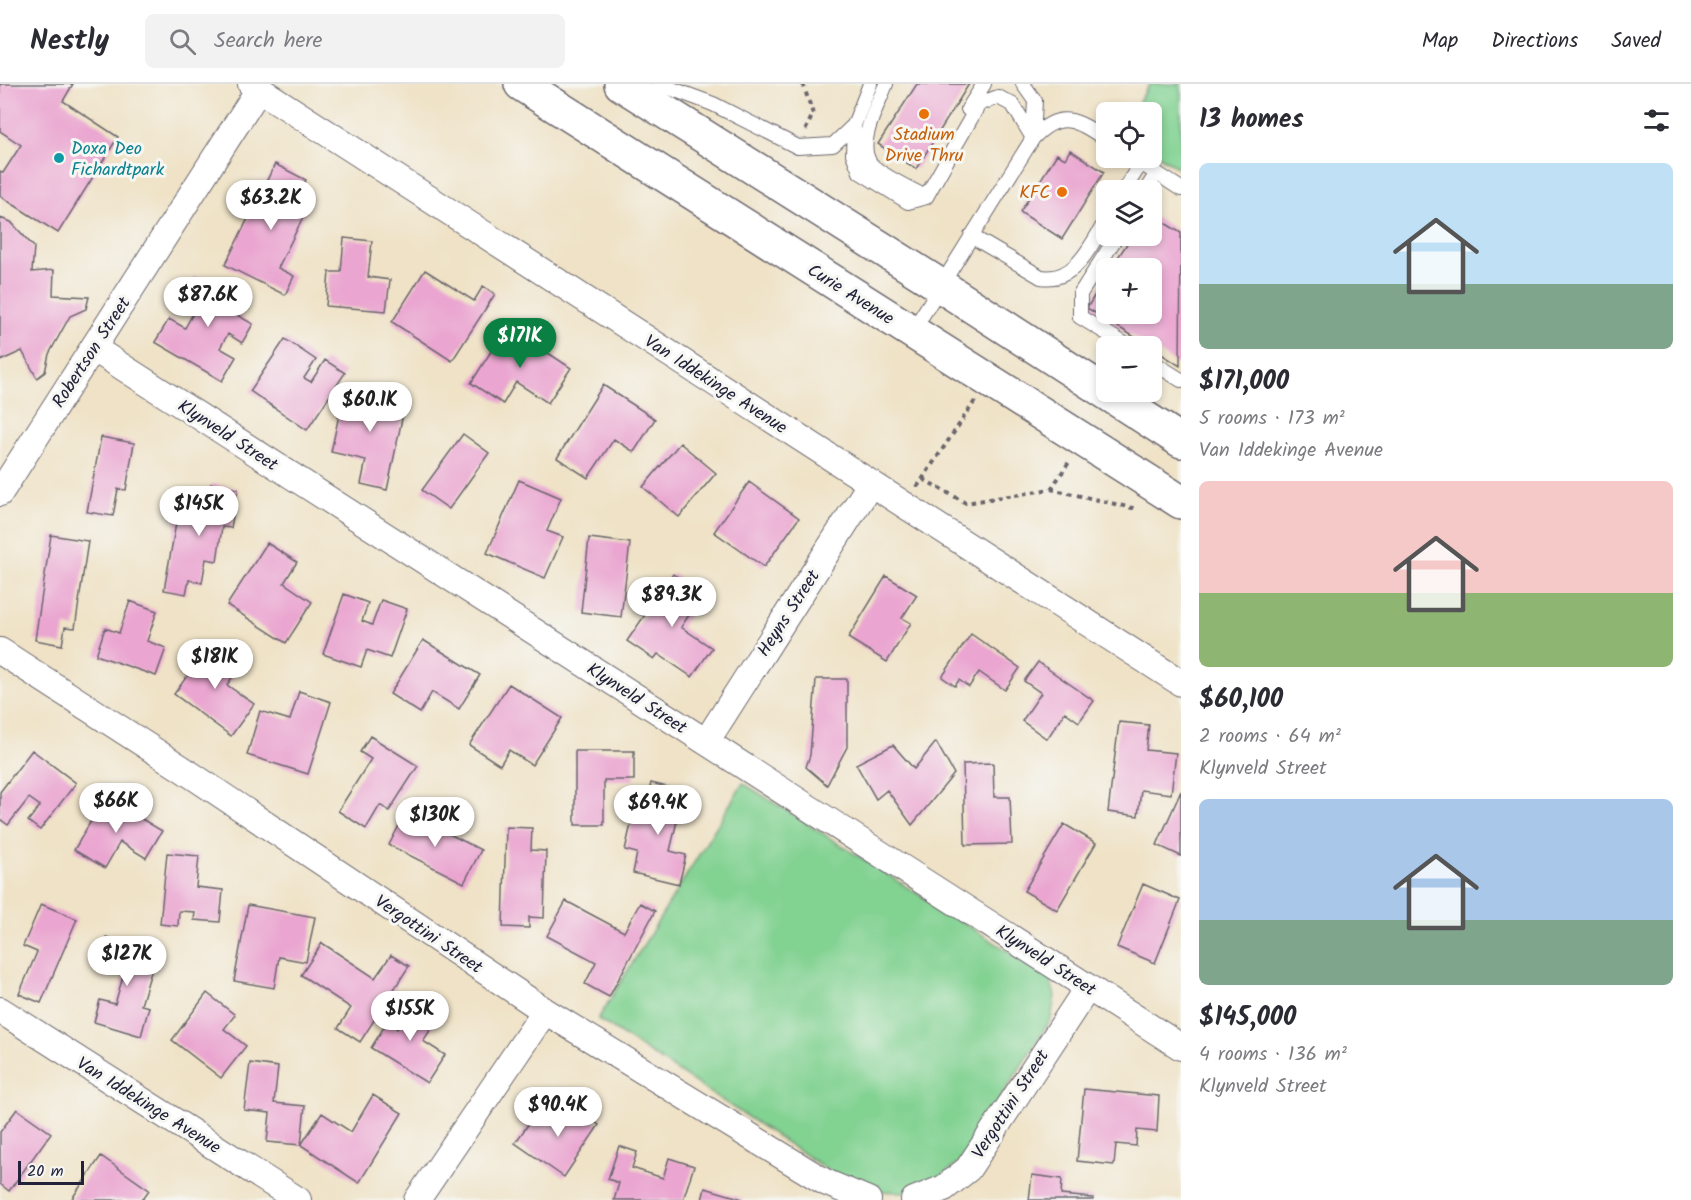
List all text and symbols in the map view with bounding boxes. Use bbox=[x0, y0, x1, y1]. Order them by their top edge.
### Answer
search box bbox=[145, 14, 565, 68]
text: Nestly bbox=[30, 19, 109, 64]
text: Search here bbox=[214, 24, 323, 59]
icon: search bbox=[166, 25, 199, 58]
text: Map bbox=[1422, 25, 1458, 58]
text: Directions bbox=[1491, 25, 1578, 58]
text: Saved bbox=[1611, 25, 1661, 58]
text: 13 homes bbox=[1199, 99, 1304, 141]
map controls bbox=[1096, 102, 1162, 402]
button: locate bbox=[1096, 102, 1162, 168]
icon: filters bbox=[1640, 104, 1673, 137]
marker: Stadium Drive Thru bbox=[917, 107, 931, 121]
place label: Stadium Drive Thru bbox=[885, 121, 964, 171]
place label: Doxa Deo Fichardtpark bbox=[71, 135, 165, 185]
marker: Doxa Deo Fichardtpark bbox=[52, 151, 66, 165]
place label: KFC bbox=[1019, 179, 1050, 208]
pin: $63.2K bbox=[222, 180, 320, 231]
button: layers bbox=[1096, 180, 1162, 246]
text: $63.2K bbox=[240, 183, 302, 215]
marker: KFC bbox=[1055, 185, 1069, 199]
icon: home bbox=[1382, 202, 1490, 310]
street label: Curie Avenue bbox=[801, 257, 899, 334]
button: + bbox=[1096, 258, 1162, 324]
pin: $87.6K bbox=[159, 277, 257, 328]
text: $87.6K bbox=[178, 280, 238, 312]
street label: Robertson Street bbox=[45, 291, 140, 414]
pin: $171K bbox=[478, 318, 562, 369]
text: $171K bbox=[497, 321, 543, 353]
street label: Van Iddekinge Avenue bbox=[638, 328, 793, 443]
button: − bbox=[1096, 336, 1162, 402]
text: $171,000 bbox=[1199, 361, 1289, 403]
pin: $60.1K bbox=[321, 382, 419, 433]
text: $60.1K bbox=[342, 385, 398, 417]
street label: Klynveld Street bbox=[171, 393, 284, 480]
text: 5 rooms · 173 m² bbox=[1199, 403, 1345, 435]
text: Van Iddekinge Avenue bbox=[1199, 435, 1383, 467]
pin: $145K bbox=[157, 486, 241, 537]
text: $145K bbox=[174, 489, 224, 521]
icon: home bbox=[1382, 520, 1490, 628]
street label: Heyns Street bbox=[750, 564, 829, 663]
pin: $89.3K bbox=[623, 577, 721, 628]
text: $89.3K bbox=[641, 580, 703, 612]
pin: $181K bbox=[173, 639, 257, 690]
text: $181K bbox=[191, 642, 239, 674]
street label: Klynveld Street bbox=[580, 656, 693, 743]
text: $60,100 bbox=[1199, 679, 1283, 721]
text: 2 rooms · 64 m² bbox=[1199, 721, 1341, 753]
text: Klynveld Street bbox=[1199, 753, 1327, 785]
pin: $66K bbox=[80, 783, 152, 834]
pin: $69.4K bbox=[609, 785, 707, 836]
text: $66K bbox=[93, 786, 139, 818]
text: $69.4K bbox=[628, 788, 688, 820]
pin: $130K bbox=[393, 797, 477, 848]
text: $130K bbox=[409, 800, 461, 832]
icon: home bbox=[1382, 838, 1490, 946]
street label: Vergottini Street bbox=[368, 888, 489, 983]
street label: Klynveld Street bbox=[989, 918, 1102, 1005]
pin: $127K bbox=[85, 936, 169, 987]
text: $127K bbox=[101, 939, 153, 971]
pin: $155K bbox=[368, 991, 452, 1042]
text: $155K bbox=[385, 994, 435, 1026]
text: $145,000 bbox=[1199, 997, 1296, 1039]
text: 4 rooms · 136 m² bbox=[1199, 1039, 1347, 1071]
street label: Vergottini Street bbox=[965, 1044, 1058, 1165]
street label: Van Iddekinge Avenue bbox=[70, 1050, 226, 1162]
text: Klynveld Street bbox=[1199, 1071, 1327, 1103]
pin: $90.4K bbox=[509, 1087, 607, 1138]
text: $90.4K bbox=[528, 1090, 588, 1122]
scale bar bbox=[18, 1158, 84, 1186]
text: 20 m bbox=[27, 1159, 63, 1184]

